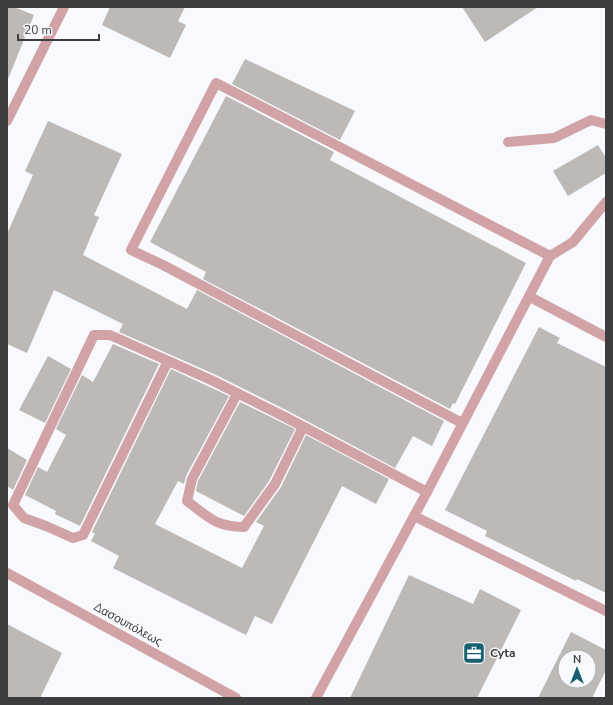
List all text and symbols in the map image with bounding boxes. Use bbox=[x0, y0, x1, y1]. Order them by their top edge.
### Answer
scale bar bbox=[18, 16, 99, 42]
text: 20 m bbox=[24, 22, 52, 38]
street label: Δασουπόλεως bbox=[91, 599, 165, 650]
office icon: Cyta bbox=[461, 640, 487, 666]
place label: Cyta bbox=[490, 645, 516, 661]
north arrow bbox=[557, 649, 597, 689]
text: N bbox=[573, 652, 581, 667]

